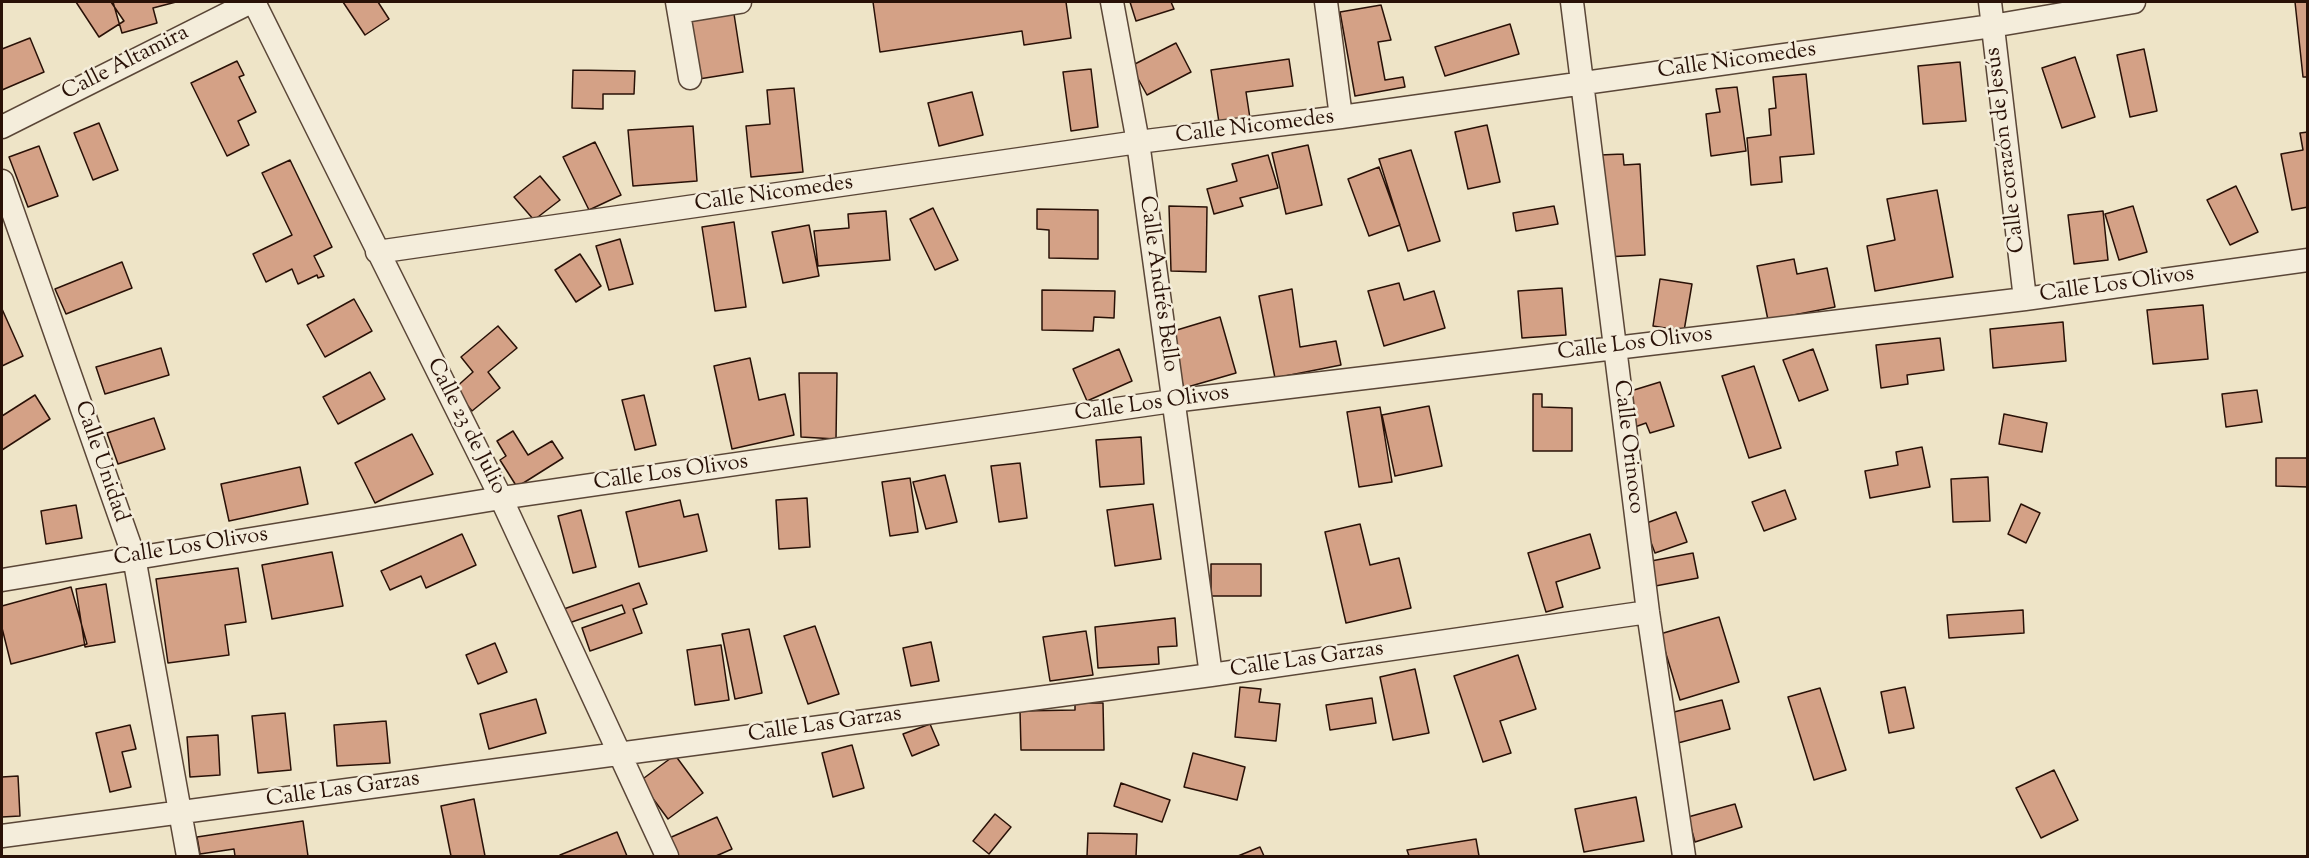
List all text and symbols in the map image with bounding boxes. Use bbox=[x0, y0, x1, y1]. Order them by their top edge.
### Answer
street label: Calle Altamira bbox=[58, 21, 194, 107]
street label: Calle Nicomedes bbox=[1656, 38, 1818, 86]
street label: Calle corazón de Jesús bbox=[1981, 46, 2033, 254]
street label: Calle Nicomedes bbox=[1174, 105, 1336, 151]
street label: Calle Nicomedes bbox=[693, 171, 855, 219]
street label: Calle Andrés Bello bbox=[1132, 194, 1182, 374]
street label: Calle Los Olivos bbox=[2038, 262, 2196, 310]
street label: Calle Los Olivos bbox=[1556, 322, 1714, 368]
street label: Calle 23 de Julio bbox=[419, 355, 511, 499]
street label: Calle Orinoco bbox=[1606, 379, 1648, 515]
street label: Calle Los Olivos bbox=[1073, 381, 1231, 429]
street label: Calle Unidad bbox=[67, 398, 133, 526]
street label: Calle Los Olivos bbox=[592, 450, 750, 498]
street label: Calle Los Olivos bbox=[112, 523, 270, 573]
street label: Calle Las Garzas bbox=[1229, 637, 1385, 685]
street label: Calle Las Garzas bbox=[747, 702, 903, 750]
street label: Calle Las Garzas bbox=[265, 767, 421, 815]

